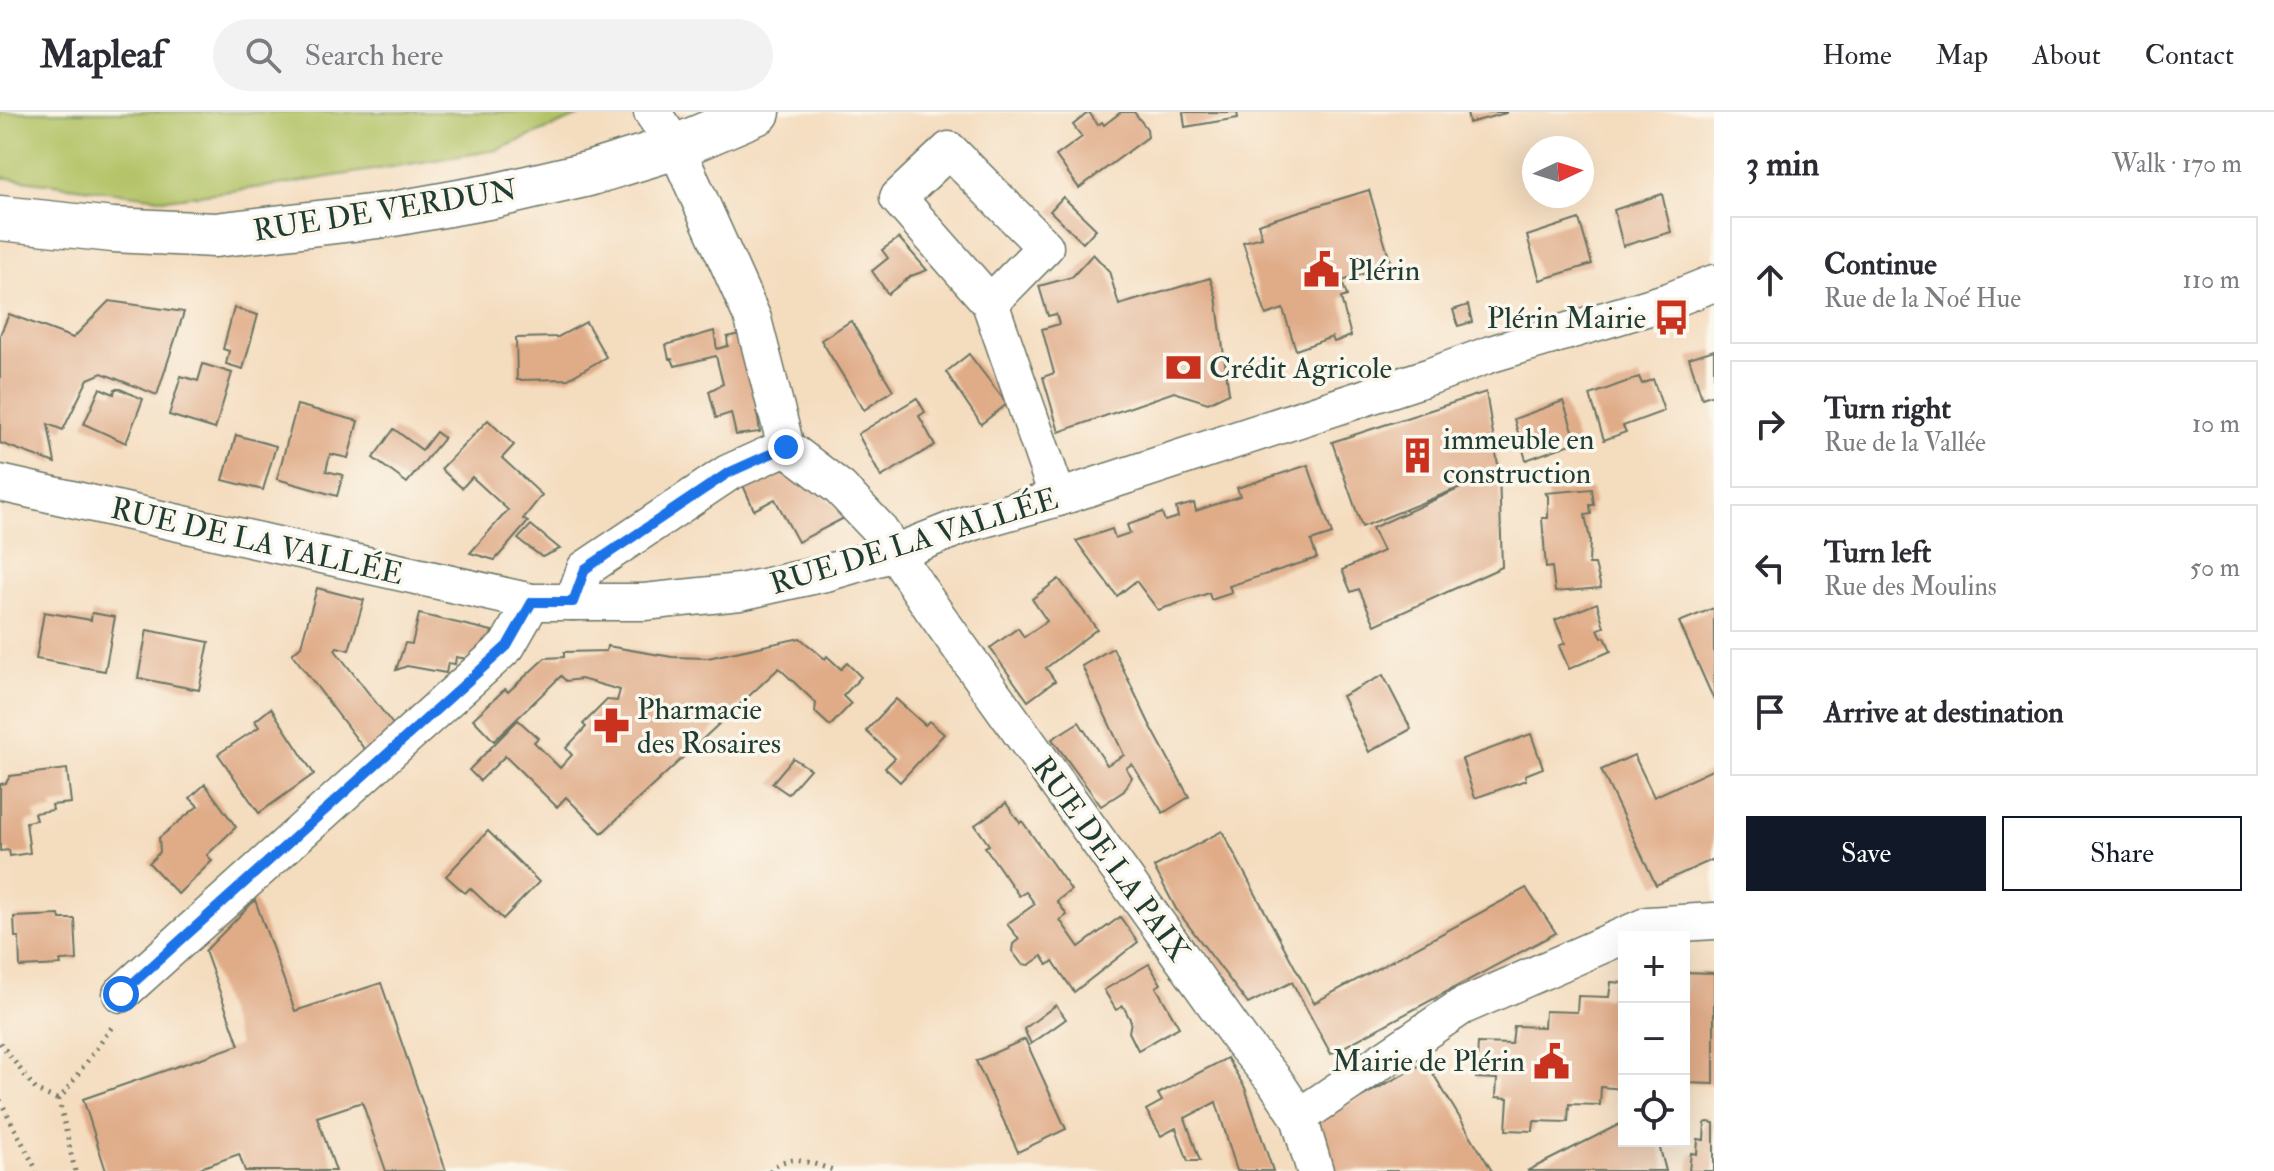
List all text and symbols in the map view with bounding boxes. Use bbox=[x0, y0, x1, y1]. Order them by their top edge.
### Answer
search box bbox=[213, 19, 773, 91]
text: Mapleaf bbox=[40, 31, 165, 79]
icon: search bbox=[241, 33, 285, 77]
text: Search here bbox=[305, 37, 443, 74]
text: Home bbox=[1822, 38, 1892, 73]
text: Map bbox=[1936, 38, 1988, 73]
text: About bbox=[2032, 38, 2101, 73]
text: Contact bbox=[2145, 38, 2234, 73]
north arrow bbox=[1522, 136, 1594, 208]
text: 3 min bbox=[1746, 143, 1819, 186]
text: Walk · 170 m bbox=[2112, 148, 2242, 180]
street label: RUE DE VERDUN bbox=[251, 171, 520, 250]
text: Continue bbox=[1824, 246, 1937, 283]
public building icon: Plérin bbox=[1303, 251, 1341, 289]
place label: Plérin bbox=[1348, 252, 1420, 289]
icon: ahead bbox=[1748, 258, 1792, 302]
text: 110 m bbox=[2183, 264, 2240, 296]
text: Rue de la Noé Hue bbox=[1824, 283, 2021, 315]
bus stop icon: Plérin Mairie bbox=[1653, 299, 1691, 337]
place label: Plérin Mairie bbox=[1487, 300, 1646, 337]
bank icon: Crédit Agricole bbox=[1164, 349, 1202, 387]
place label: Crédit Agricole bbox=[1209, 350, 1392, 387]
text: Turn right bbox=[1824, 390, 1951, 427]
icon: right bbox=[1748, 402, 1792, 446]
text: 10 m bbox=[2192, 408, 2240, 440]
place label: immeuble en construction bbox=[1443, 421, 1594, 492]
text: Rue de la Vallée bbox=[1824, 427, 1986, 459]
route end bbox=[768, 429, 804, 465]
building icon: immeuble en construction bbox=[1398, 437, 1436, 475]
street label: RUE DE LA VALLÉE bbox=[766, 479, 1062, 603]
street label: RUE DE LA VALLÉE bbox=[107, 489, 407, 593]
text: Turn left bbox=[1824, 534, 1931, 571]
icon: left bbox=[1748, 546, 1792, 590]
text: 50 m bbox=[2190, 552, 2240, 584]
text: Rue des Moulins bbox=[1824, 571, 1997, 603]
icon: arrive bbox=[1748, 690, 1792, 734]
place label: Pharmacie des Rosaires bbox=[637, 691, 781, 762]
text: Arrive at destination bbox=[1824, 694, 2064, 731]
pharmacy icon: Pharmacie des Rosaires bbox=[592, 707, 630, 745]
street label: RUE DE LA PAIX bbox=[1024, 750, 1197, 969]
button: Save bbox=[1746, 816, 1986, 891]
button: Share bbox=[2002, 816, 2242, 891]
map controls bbox=[1618, 931, 1690, 1147]
button: + bbox=[1618, 931, 1690, 1003]
route start bbox=[103, 976, 139, 1012]
button: − bbox=[1618, 1003, 1690, 1075]
public building icon: Mairie de Plérin bbox=[1532, 1042, 1570, 1080]
place label: Mairie de Plérin bbox=[1332, 1043, 1525, 1080]
button: locate bbox=[1618, 1075, 1690, 1147]

